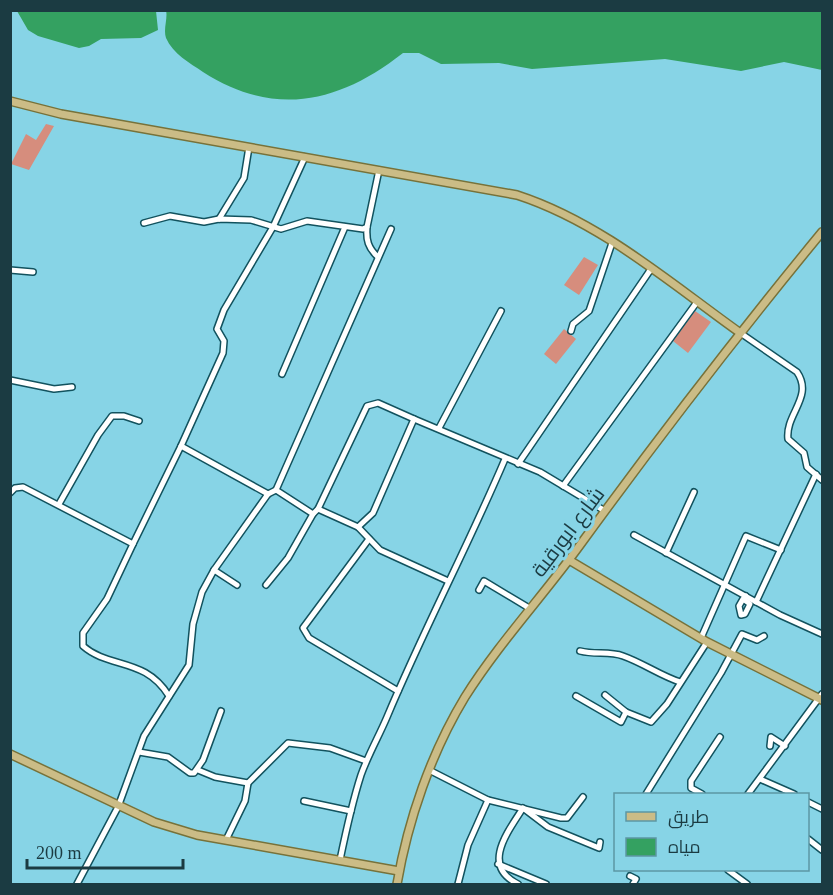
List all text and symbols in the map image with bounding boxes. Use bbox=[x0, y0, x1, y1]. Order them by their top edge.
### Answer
street label: شارع ابورقية bbox=[527, 482, 611, 583]
legend bbox=[614, 793, 809, 871]
text: طريق bbox=[668, 807, 709, 829]
scale bar bbox=[27, 832, 183, 870]
text: مياه bbox=[668, 837, 701, 857]
text: 200 m bbox=[36, 843, 82, 863]

